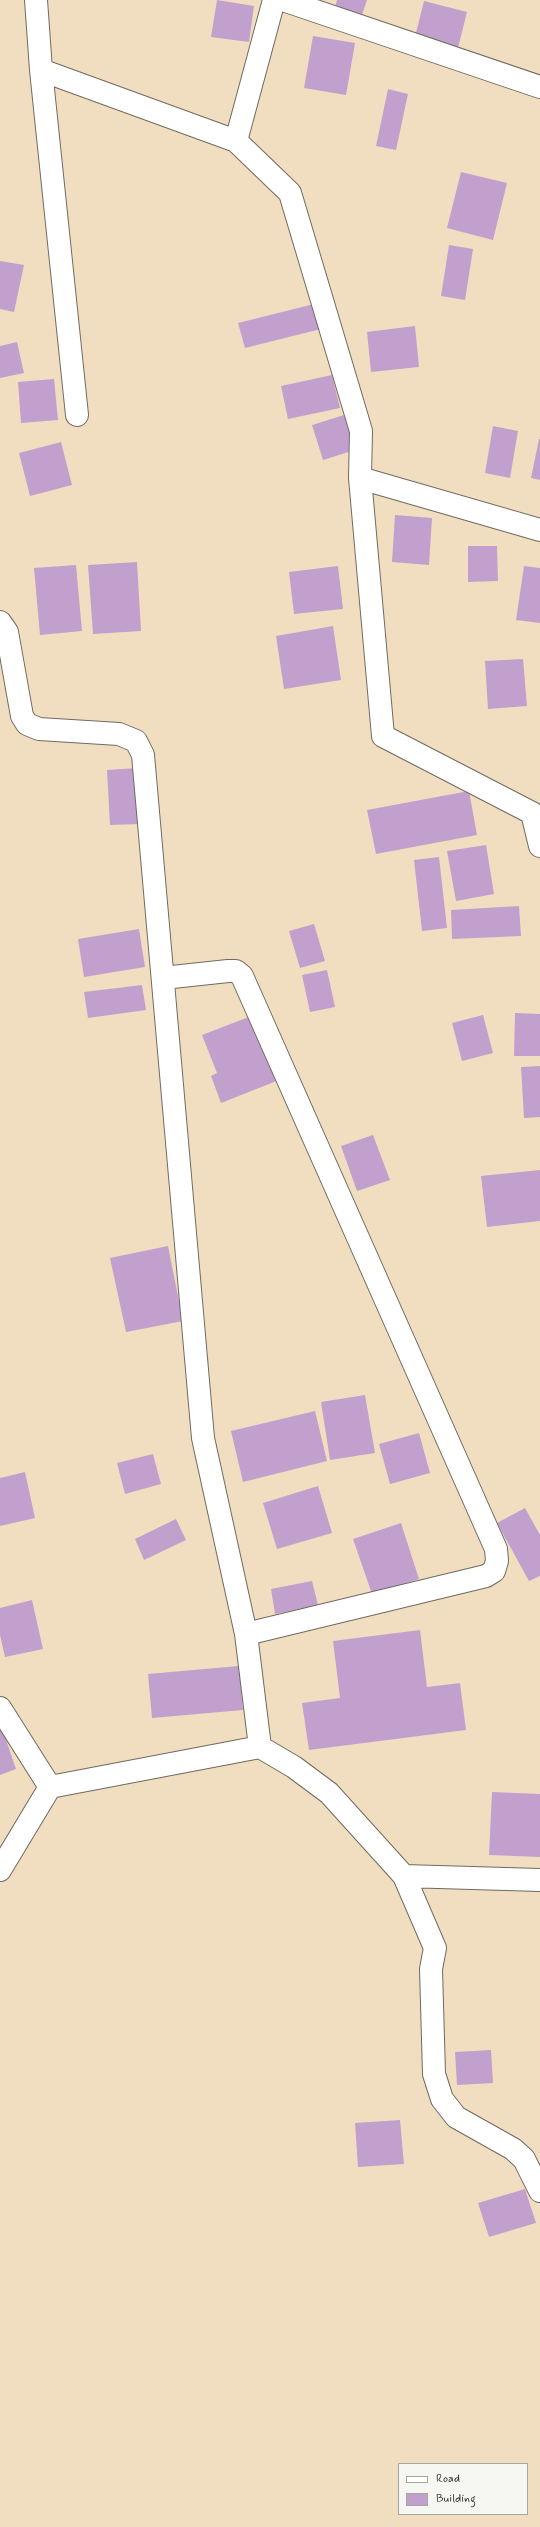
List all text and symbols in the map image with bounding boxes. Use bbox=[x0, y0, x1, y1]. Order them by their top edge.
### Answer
legend bbox=[398, 2463, 528, 2515]
text: Road bbox=[436, 2471, 460, 2487]
text: Building bbox=[436, 2491, 476, 2507]

